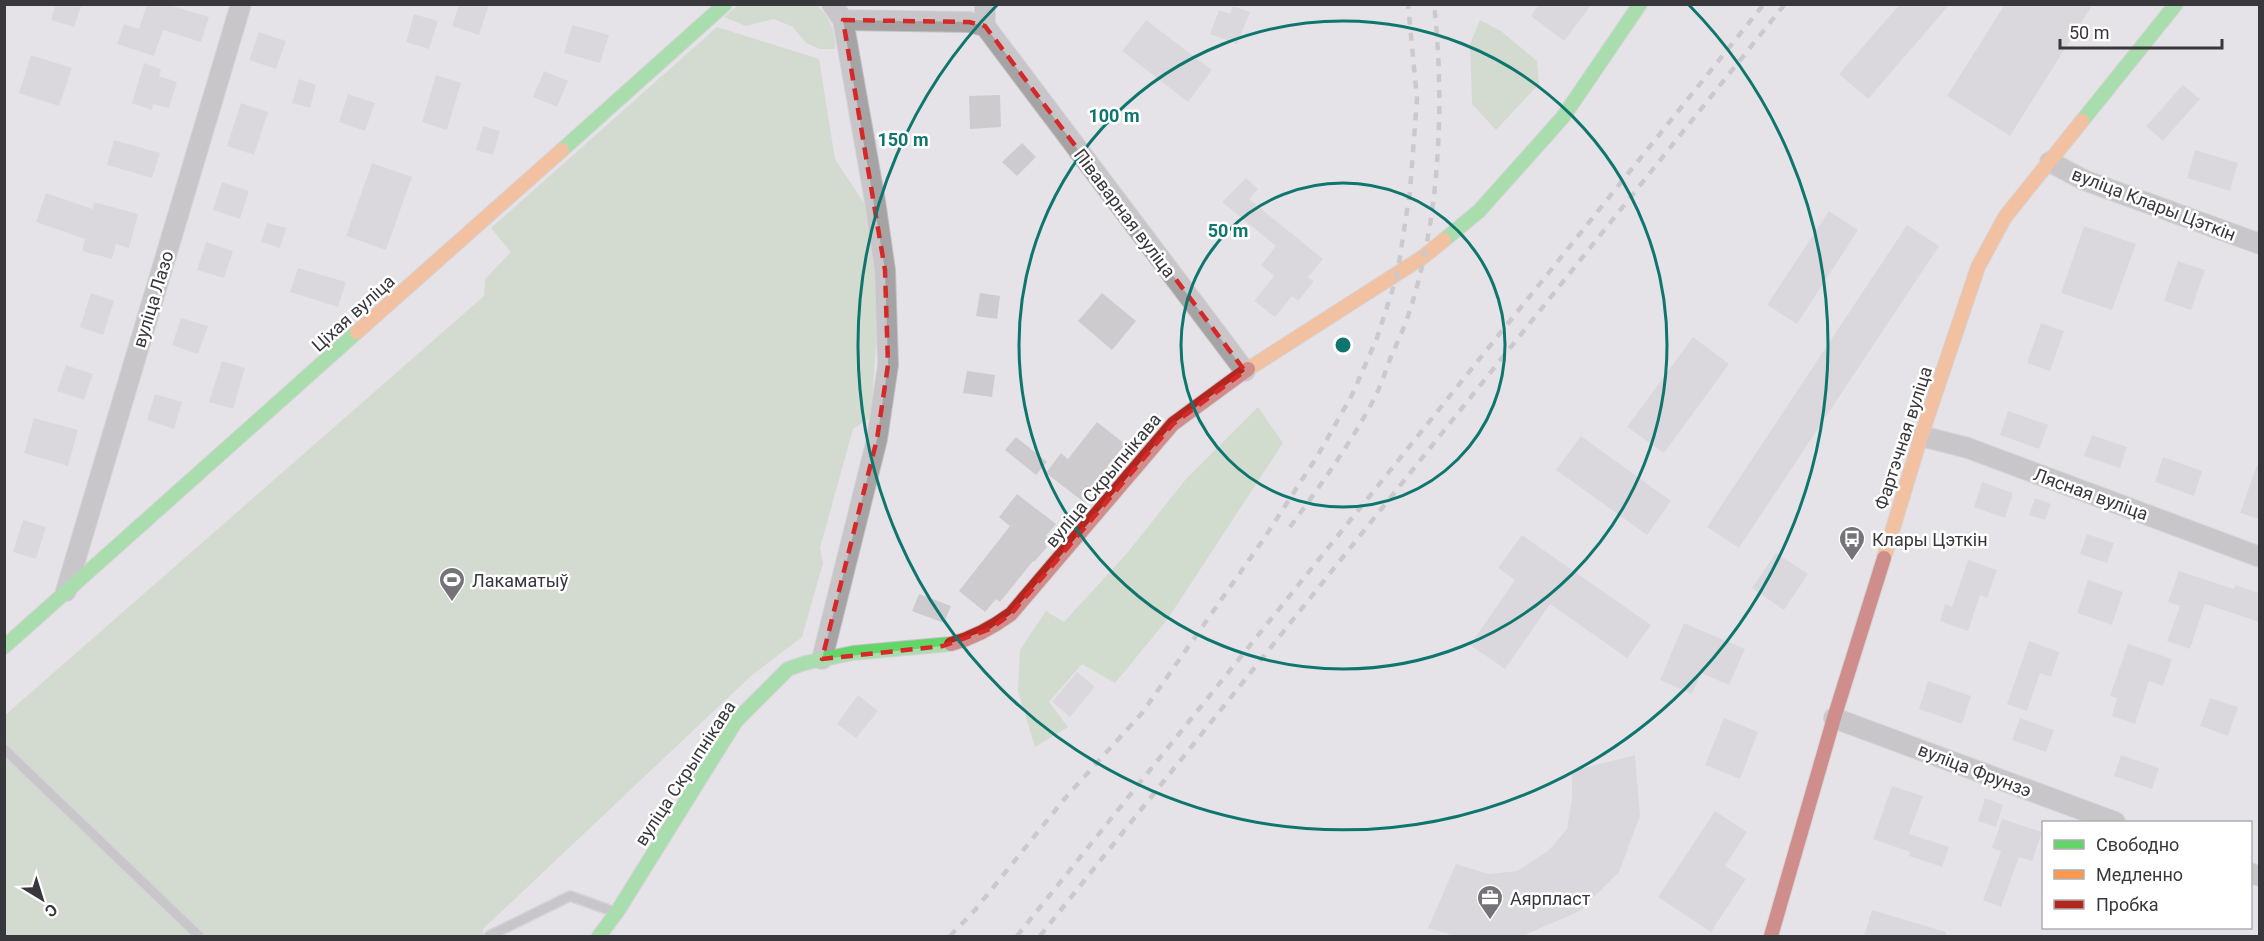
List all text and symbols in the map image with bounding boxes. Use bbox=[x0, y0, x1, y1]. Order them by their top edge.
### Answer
scale bar bbox=[2060, 12, 2222, 50]
text: 50 m bbox=[2069, 22, 2109, 43]
text: 100 m bbox=[1088, 105, 1140, 126]
text: 150 m bbox=[877, 129, 929, 150]
street label: Піваварная вуліца bbox=[1070, 145, 1180, 281]
street label: вуліца Клары Цэткін bbox=[2069, 163, 2239, 245]
text: 50 m bbox=[1208, 220, 1248, 241]
street label: вуліца Лазо bbox=[128, 248, 178, 350]
street label: Ціхая вуліца bbox=[307, 270, 399, 356]
centre of rings bbox=[1333, 335, 1353, 355]
street label: Фартэчная вуліца bbox=[1870, 364, 1936, 512]
street label: вуліца Скрыпнікава bbox=[1041, 409, 1165, 551]
street label: Лясная вуліца bbox=[2031, 464, 2151, 524]
bus stop icon: Клары Цэткін bbox=[1837, 524, 1867, 562]
place label: Клары Цэткін bbox=[1872, 529, 1988, 550]
sports icon: Лакаматыў bbox=[437, 565, 467, 603]
place label: Лакаматыў bbox=[472, 570, 569, 591]
street label: вуліца Скрыпнікава bbox=[630, 697, 740, 849]
street label: вуліца Фрунзэ bbox=[1915, 739, 2035, 801]
legend bbox=[2042, 821, 2252, 929]
text: Свободно bbox=[2096, 834, 2179, 855]
text: Медленно bbox=[2096, 864, 2183, 885]
north arrow bbox=[12, 869, 72, 929]
office icon: Аярпласт bbox=[1475, 883, 1505, 921]
place label: Аярпласт bbox=[1510, 888, 1591, 909]
text: Пробка bbox=[2096, 894, 2159, 915]
text: С bbox=[41, 900, 61, 921]

